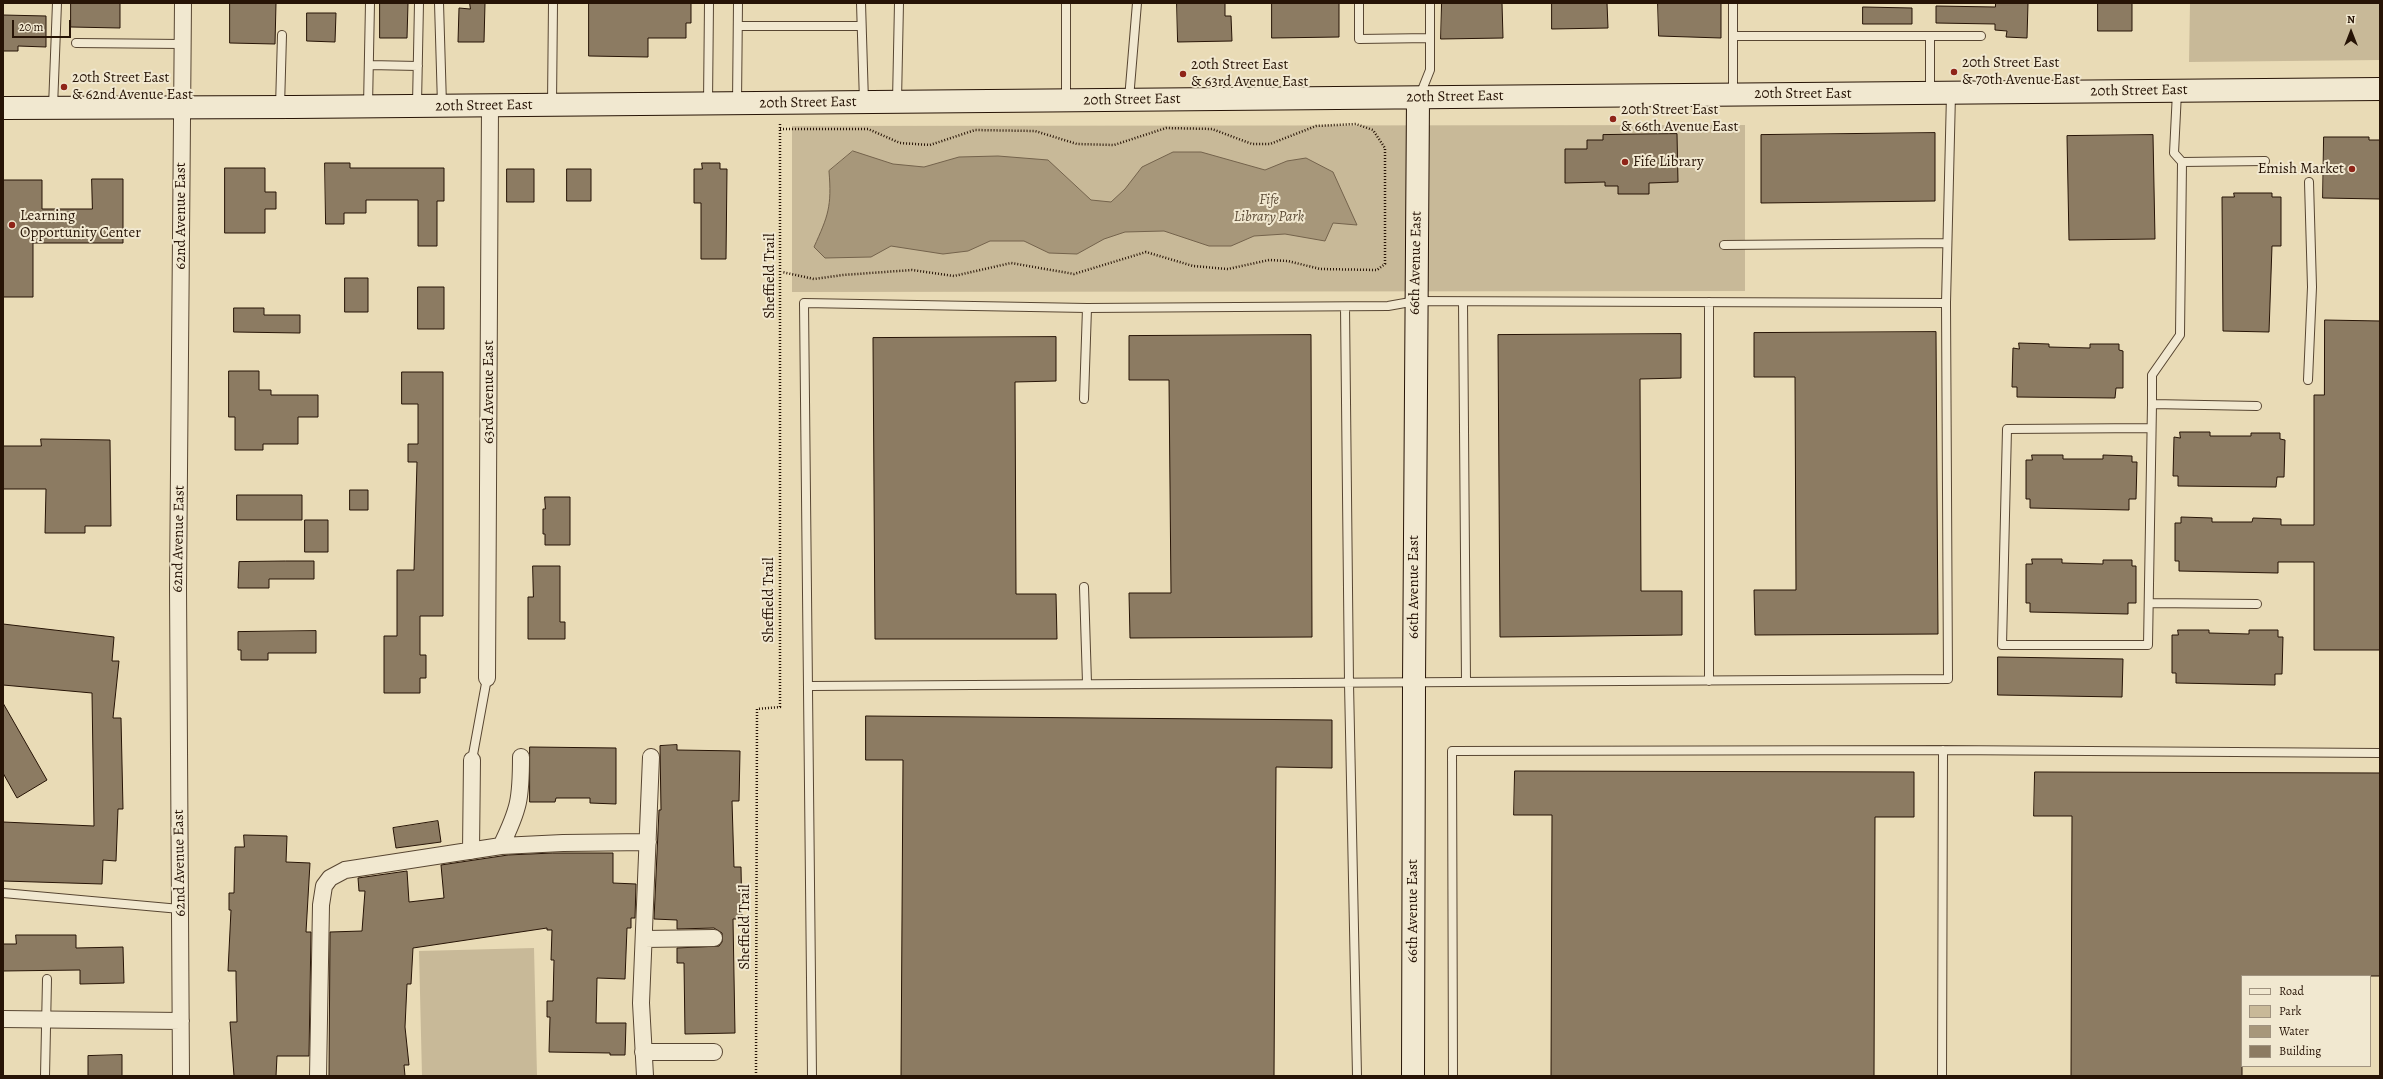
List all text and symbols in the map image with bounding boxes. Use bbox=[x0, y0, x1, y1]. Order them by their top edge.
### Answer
scale bar bbox=[14, 12, 73, 38]
north arrow bbox=[2331, 12, 2371, 52]
text: N bbox=[2347, 12, 2355, 27]
text: 20 m bbox=[19, 19, 43, 35]
place label: 20th Street East & 70th Avenue East bbox=[1962, 54, 2080, 89]
place label: 20th Street East & 63rd Avenue East bbox=[1191, 56, 1308, 91]
marker: 20th Street East & 70th Avenue East bbox=[1949, 67, 1959, 77]
place label: 20th Street East & 62nd Avenue East bbox=[72, 69, 193, 104]
marker: 20th Street East & 63rd Avenue East bbox=[1178, 69, 1188, 79]
street label: 20th Street East bbox=[2090, 81, 2188, 101]
marker: 20th Street East & 62nd Avenue East bbox=[59, 82, 69, 92]
street label: 20th Street East bbox=[1754, 85, 1852, 103]
street label: 20th Street East bbox=[1406, 87, 1504, 107]
street label: 20th Street East bbox=[1083, 90, 1181, 110]
street label: 20th Street East bbox=[759, 93, 857, 113]
street label: 20th Street East bbox=[435, 96, 533, 116]
place label: 20th Street East & 66th Avenue East bbox=[1621, 101, 1738, 136]
marker: 20th Street East & 66th Avenue East bbox=[1608, 114, 1618, 124]
place label: Fife Library bbox=[1633, 153, 1704, 171]
marker: Fife Library bbox=[1620, 157, 1630, 167]
place label: Emish Market bbox=[2258, 160, 2344, 178]
street label: 62nd Avenue East bbox=[172, 162, 190, 270]
marker: Emish Market bbox=[2347, 164, 2357, 174]
park label: Fife Library Park bbox=[1234, 191, 1304, 226]
place label: Learning Opportunity Center bbox=[20, 207, 141, 242]
street label: 66th Avenue East bbox=[1406, 211, 1426, 315]
marker: Learning Opportunity Center bbox=[7, 220, 17, 230]
street label: Sheffield Trail bbox=[761, 233, 779, 319]
street label: 63rd Avenue East bbox=[480, 340, 498, 444]
street label: 62nd Avenue East bbox=[169, 485, 189, 593]
street label: 66th Avenue East bbox=[1405, 535, 1423, 639]
street label: Sheffield Trail bbox=[760, 557, 778, 643]
street label: 62nd Avenue East bbox=[170, 809, 190, 917]
street label: 66th Avenue East bbox=[1404, 859, 1422, 963]
street label: Sheffield Trail bbox=[736, 884, 754, 970]
legend bbox=[2241, 975, 2371, 1067]
text: Road bbox=[2279, 983, 2304, 999]
text: Park bbox=[2279, 1003, 2302, 1019]
text: Water bbox=[2279, 1023, 2309, 1039]
text: Building bbox=[2279, 1043, 2321, 1059]

